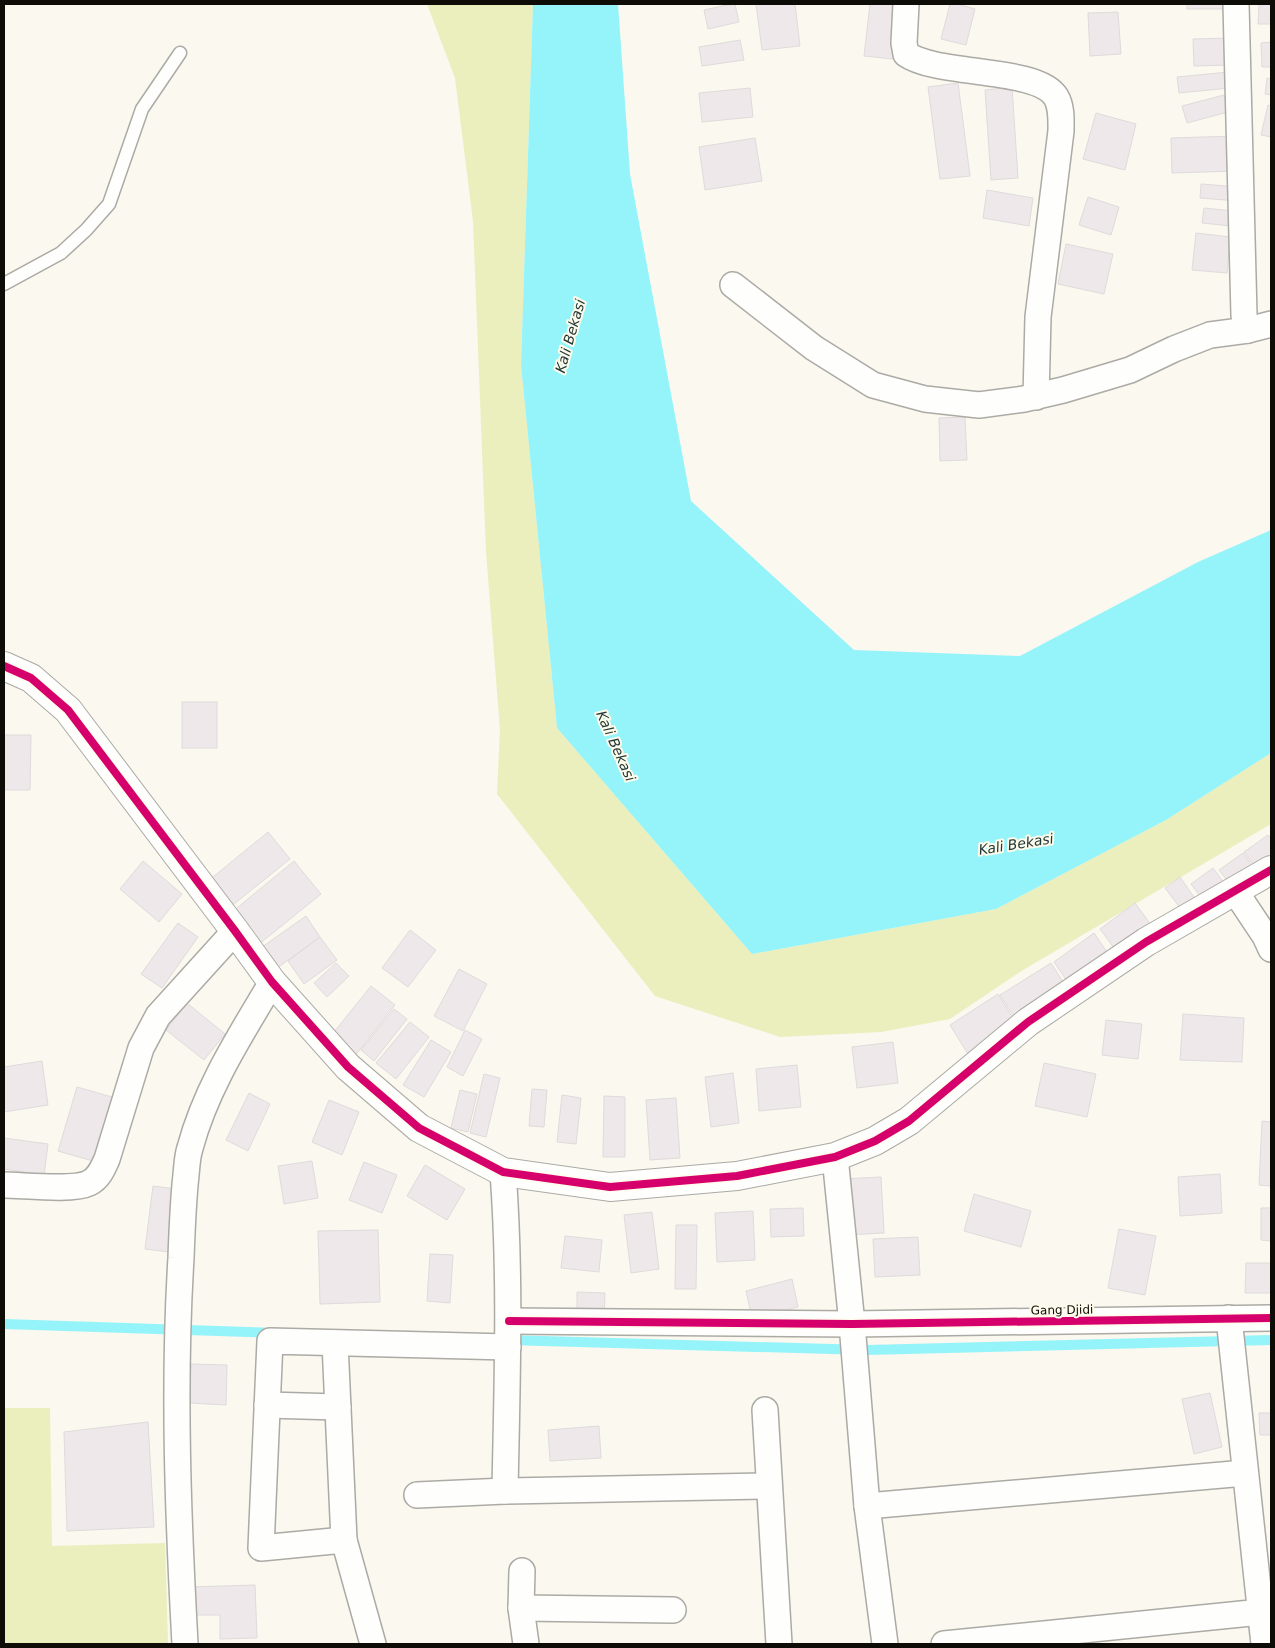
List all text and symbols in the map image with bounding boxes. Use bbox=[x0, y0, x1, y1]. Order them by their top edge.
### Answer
water label: Kali Bekasi bbox=[552, 297, 588, 375]
water label: Kali Bekasi bbox=[593, 708, 639, 784]
water label: Kali Bekasi bbox=[977, 830, 1055, 858]
street label: Gang Djidi bbox=[1031, 1302, 1093, 1318]

